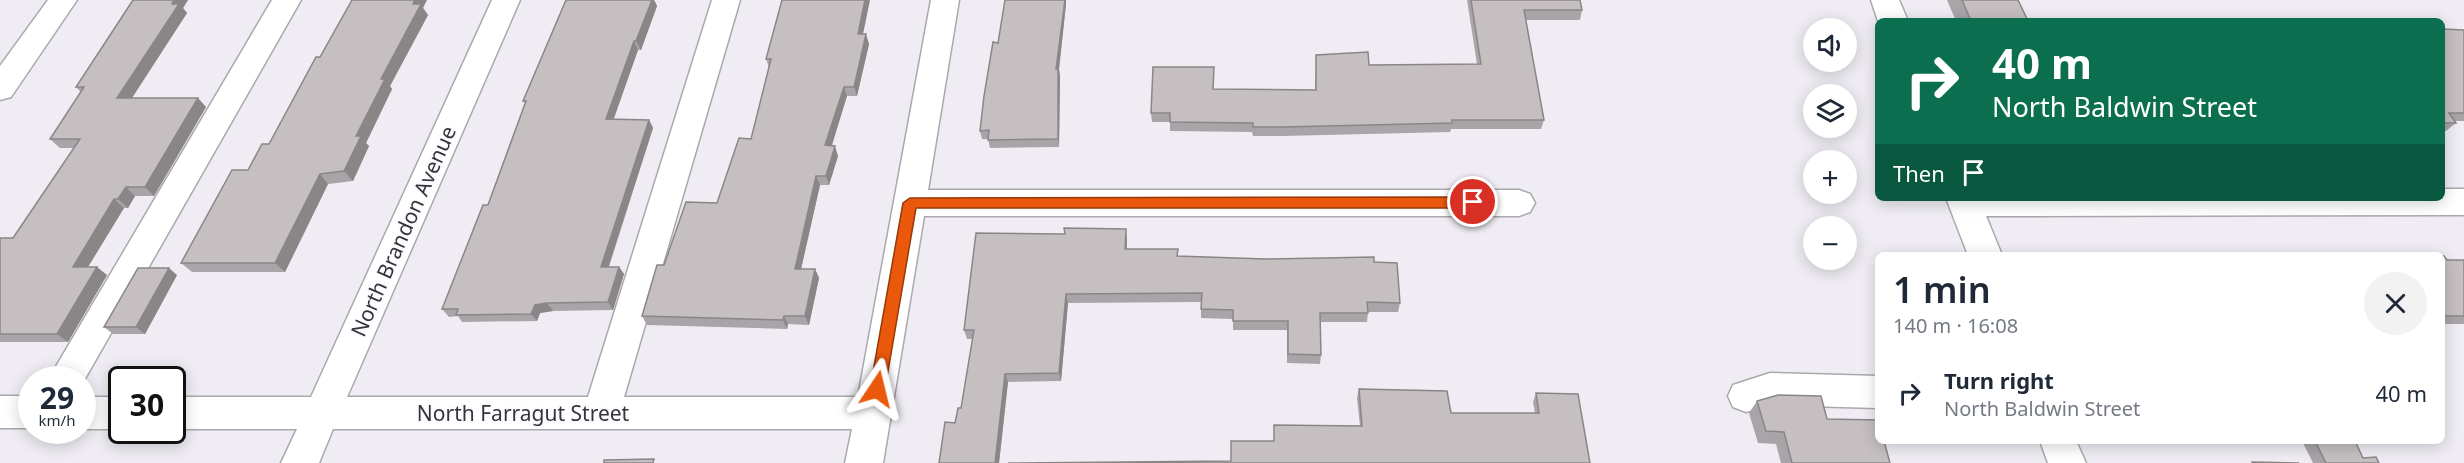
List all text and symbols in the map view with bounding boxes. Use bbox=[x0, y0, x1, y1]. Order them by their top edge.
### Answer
map controls bbox=[1803, 18, 1857, 270]
button: sound bbox=[1803, 18, 1857, 72]
text: 40 m bbox=[1992, 34, 2092, 91]
icon: right bbox=[1893, 42, 1971, 120]
button: layers bbox=[1803, 84, 1857, 138]
text: North Baldwin Street bbox=[1992, 88, 2257, 125]
street label: North Brandon Avenue bbox=[344, 121, 462, 341]
button: + bbox=[1803, 150, 1857, 204]
icon: arrive bbox=[1957, 156, 1990, 189]
text: Then bbox=[1893, 158, 1945, 188]
pin bbox=[1447, 176, 1498, 227]
icon: arrive bbox=[1456, 185, 1489, 218]
button: − bbox=[1803, 216, 1857, 270]
text: 1 min bbox=[1893, 265, 1991, 314]
button: close bbox=[2364, 272, 2427, 335]
text: 140 m · 16:08 bbox=[1893, 312, 2018, 339]
position arrow bbox=[845, 357, 909, 421]
text: Turn right bbox=[1944, 365, 2054, 395]
speed limit sign: 30 bbox=[108, 366, 186, 444]
text: 29 bbox=[40, 377, 74, 418]
icon: right bbox=[1893, 377, 1926, 410]
text: 40 m bbox=[2376, 378, 2427, 408]
text: North Baldwin Street bbox=[1944, 395, 2140, 422]
street label: North Farragut Street bbox=[417, 399, 630, 427]
text: km/h bbox=[39, 410, 75, 430]

